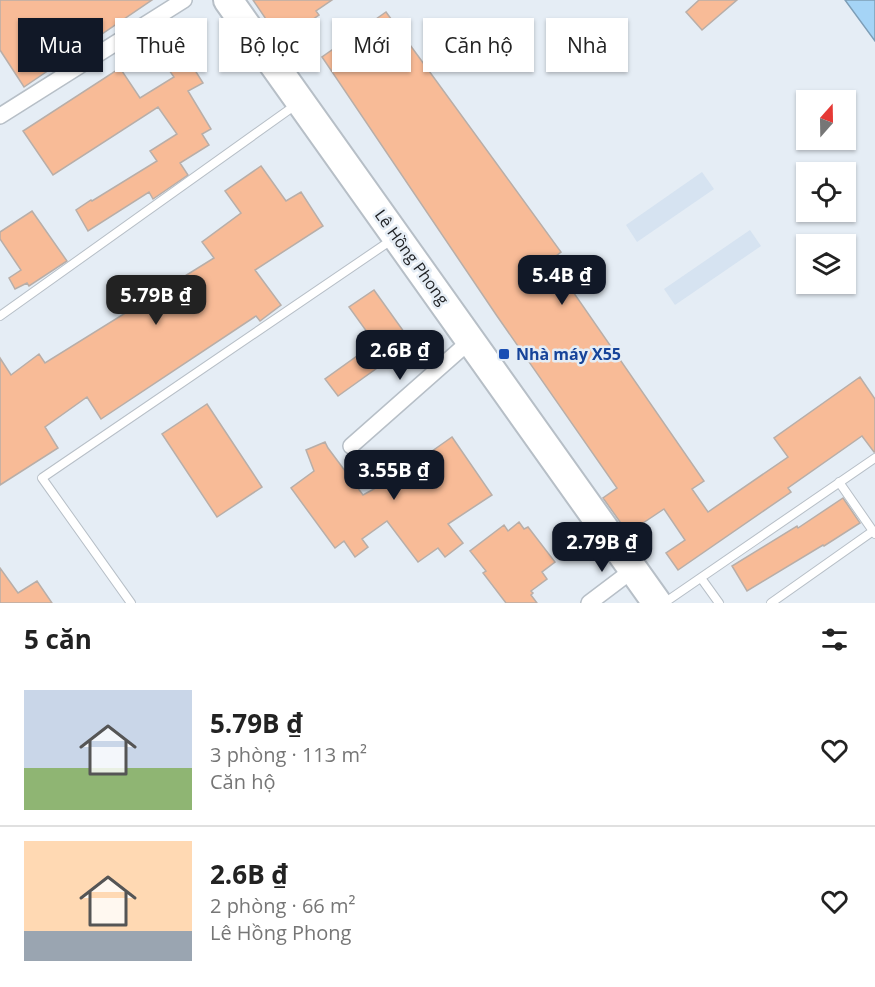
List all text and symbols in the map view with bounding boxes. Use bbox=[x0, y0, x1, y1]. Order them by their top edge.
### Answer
chip: Mua bbox=[18, 18, 103, 72]
chip: Thuê bbox=[115, 18, 207, 72]
chip: Bộ lọc bbox=[219, 18, 320, 72]
chip: Mới bbox=[332, 18, 411, 72]
chip: Căn hộ bbox=[423, 18, 534, 72]
chip: Nhà bbox=[546, 18, 628, 72]
north arrow bbox=[796, 90, 856, 150]
map controls bbox=[796, 90, 856, 294]
button: locate bbox=[796, 162, 856, 222]
street label: Lê Hồng Phong bbox=[370, 205, 454, 309]
button: layers bbox=[796, 234, 856, 294]
pin: 5.4B ₫ bbox=[513, 255, 611, 306]
text: 5.4B ₫ bbox=[532, 261, 592, 288]
pin: 5.79B ₫ bbox=[101, 275, 211, 326]
text: 5.79B ₫ bbox=[120, 281, 192, 308]
pin: 2.6B ₫ bbox=[351, 330, 449, 381]
text: 2.6B ₫ bbox=[370, 336, 430, 363]
place label: Nhà máy X55 bbox=[516, 343, 621, 365]
marker: Nhà máy X55 bbox=[497, 347, 511, 361]
pin: 3.55B ₫ bbox=[339, 450, 449, 501]
text: 3.55B ₫ bbox=[358, 456, 430, 483]
pin: 2.79B ₫ bbox=[547, 522, 657, 573]
text: 2.79B ₫ bbox=[566, 528, 638, 555]
text: 5 căn bbox=[24, 621, 92, 657]
icon: filters bbox=[818, 623, 851, 656]
text: 5.79B ₫ bbox=[210, 705, 303, 741]
icon: home bbox=[72, 714, 144, 786]
icon: heart bbox=[818, 734, 851, 767]
text: 3 phòng · 113 m² bbox=[210, 741, 367, 768]
text: Căn hộ bbox=[210, 768, 275, 795]
text: 2.6B ₫ bbox=[210, 856, 288, 892]
icon: home bbox=[72, 865, 144, 937]
icon: heart bbox=[818, 885, 851, 918]
text: 2 phòng · 66 m² bbox=[210, 892, 355, 919]
text: Lê Hồng Phong bbox=[210, 919, 351, 946]

